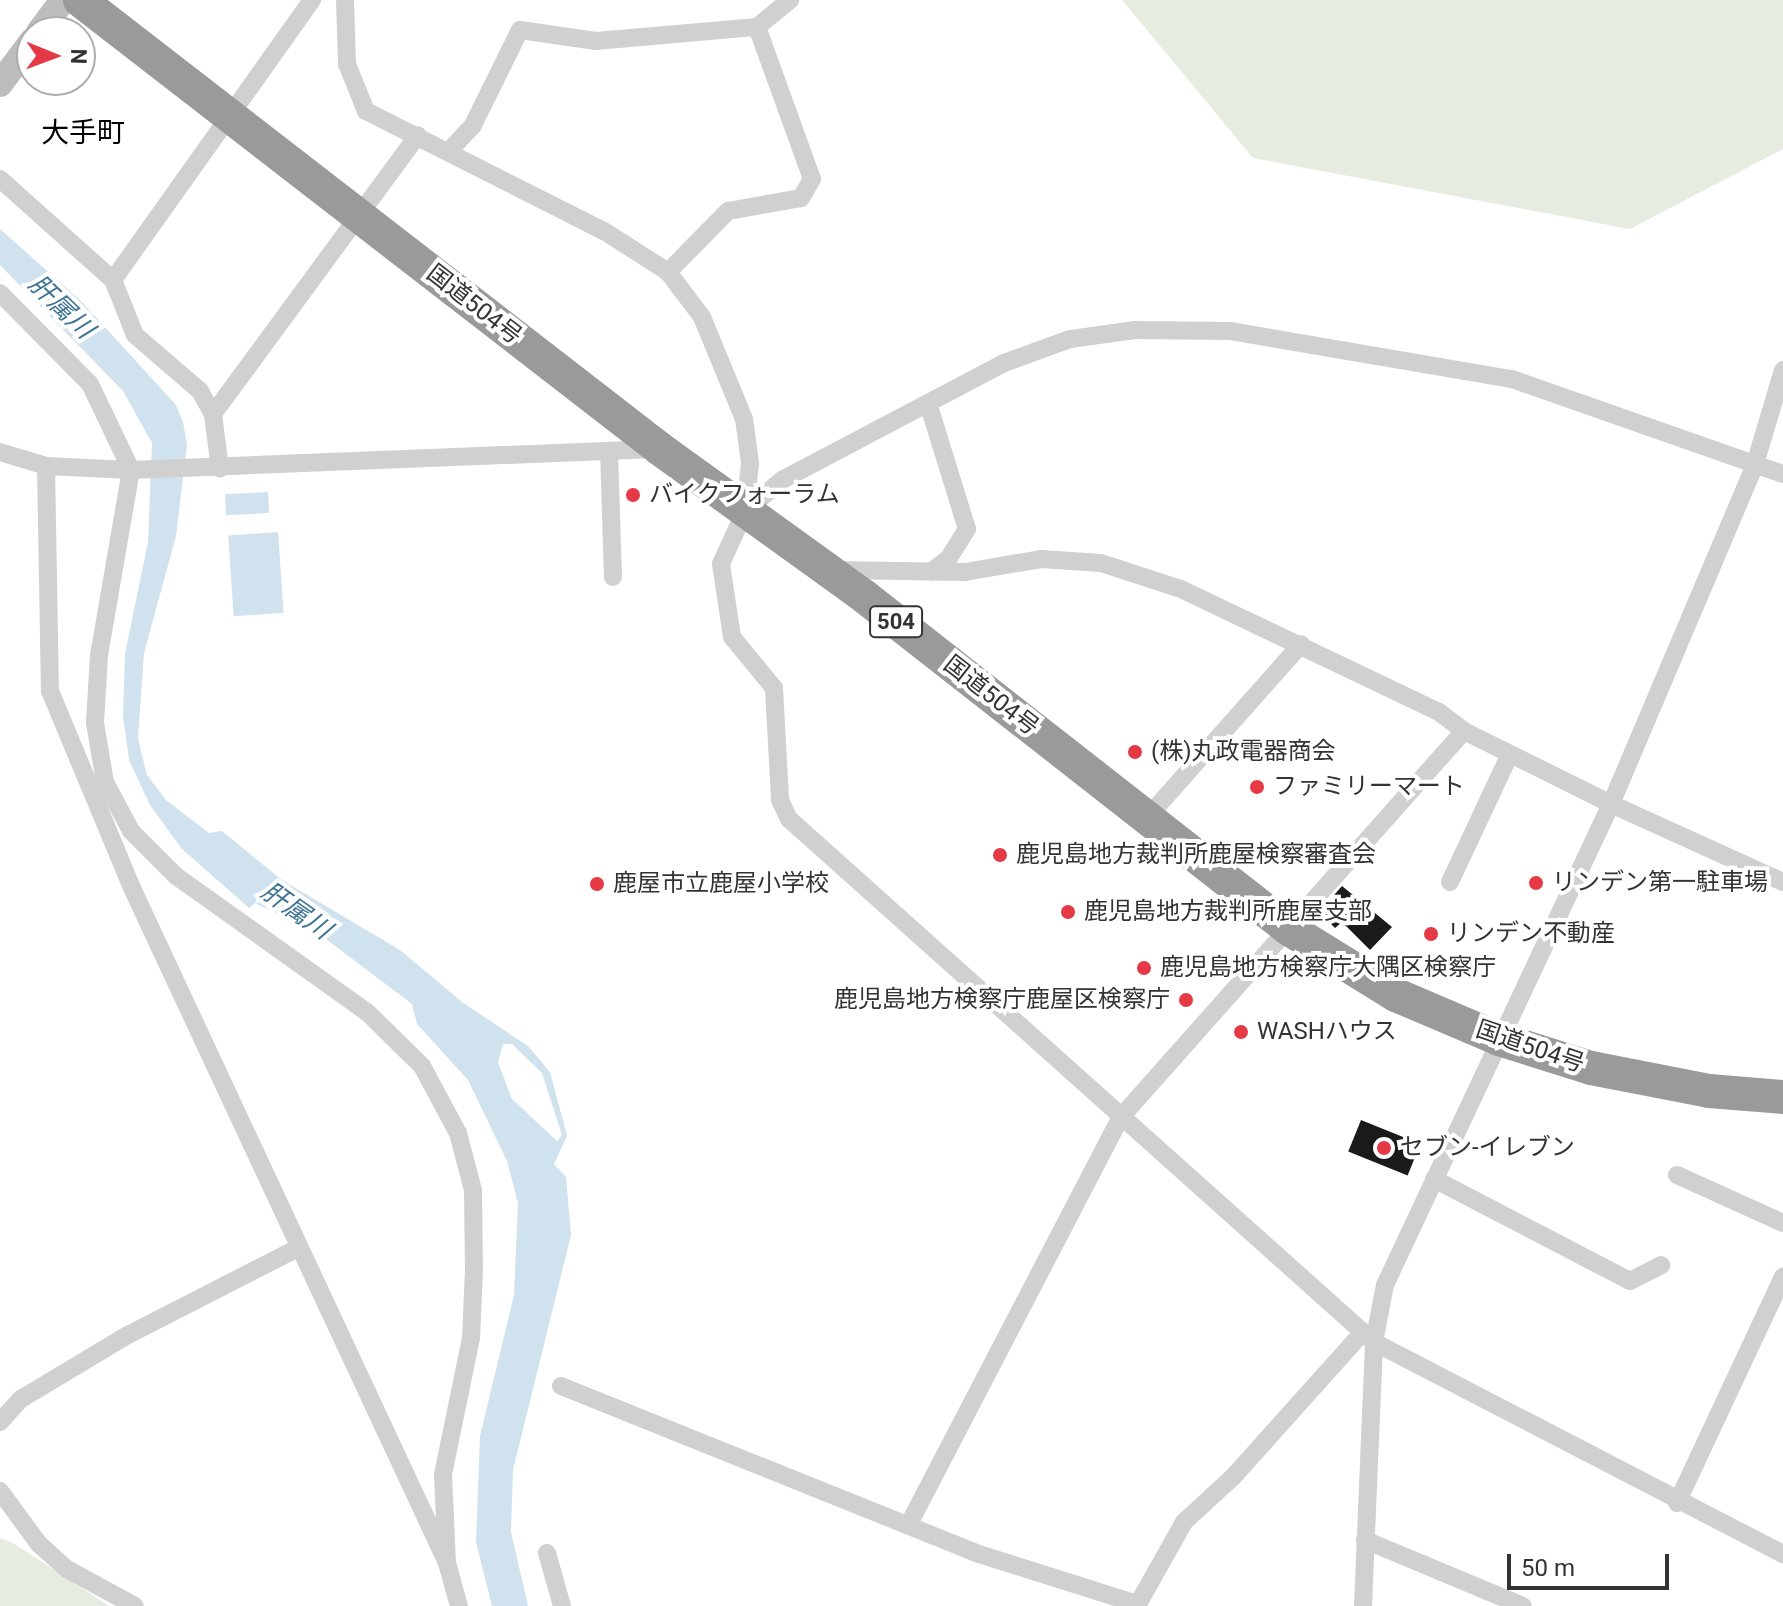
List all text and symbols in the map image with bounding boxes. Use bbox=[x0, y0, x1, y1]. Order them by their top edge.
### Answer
north arrow bbox=[16, 16, 96, 96]
text: N bbox=[66, 48, 91, 64]
district label: 大手町 bbox=[41, 116, 125, 150]
street label: 国道504号 bbox=[421, 259, 527, 351]
water label: 肝属川 bbox=[22, 269, 100, 345]
place label: バイクフォーラム bbox=[649, 481, 841, 509]
marker: バイクフォーラム bbox=[624, 486, 642, 504]
road number: 504 bbox=[868, 604, 924, 640]
street label: 国道504号 bbox=[938, 650, 1044, 742]
place label: (株)丸政電器商会 bbox=[1151, 738, 1336, 766]
marker: (株)丸政電器商会 bbox=[1126, 743, 1144, 761]
place label: ファミリーマート bbox=[1273, 773, 1465, 801]
marker: ファミリーマート bbox=[1248, 778, 1266, 796]
place label: 鹿児島地方裁判所鹿屋検察審査会 bbox=[1016, 841, 1376, 869]
marker: 鹿児島地方裁判所鹿屋検察審査会 bbox=[991, 846, 1009, 864]
place label: リンデン第一駐車場 bbox=[1552, 869, 1768, 897]
place label: 鹿屋市立鹿屋小学校 bbox=[613, 870, 829, 898]
marker: リンデン第一駐車場 bbox=[1527, 874, 1545, 892]
marker: 鹿屋市立鹿屋小学校 bbox=[588, 875, 606, 893]
water label: 肝属川 bbox=[255, 876, 337, 946]
place label: 鹿児島地方裁判所鹿屋支部 bbox=[1084, 898, 1372, 926]
marker: 鹿児島地方裁判所鹿屋支部 bbox=[1059, 903, 1077, 921]
place label: リンデン不動産 bbox=[1447, 920, 1615, 948]
marker: リンデン不動産 bbox=[1422, 925, 1440, 943]
place label: 鹿児島地方検察庁大隅区検察庁 bbox=[1160, 954, 1496, 982]
marker: 鹿児島地方検察庁大隅区検察庁 bbox=[1135, 959, 1153, 977]
place label: 鹿児島地方検察庁鹿屋区検察庁 bbox=[834, 986, 1170, 1014]
marker: 鹿児島地方検察庁鹿屋区検察庁 bbox=[1177, 991, 1195, 1009]
street label: 国道504号 bbox=[1472, 1015, 1588, 1079]
place label: WASHハウス bbox=[1257, 1018, 1397, 1046]
marker: WASHハウス bbox=[1232, 1023, 1250, 1041]
place label: セブン-イレブン bbox=[1400, 1134, 1575, 1162]
marker: セブン-イレブン bbox=[1375, 1139, 1393, 1157]
scale bar bbox=[1511, 1538, 1673, 1588]
text: 50 m bbox=[1521, 1554, 1575, 1582]

